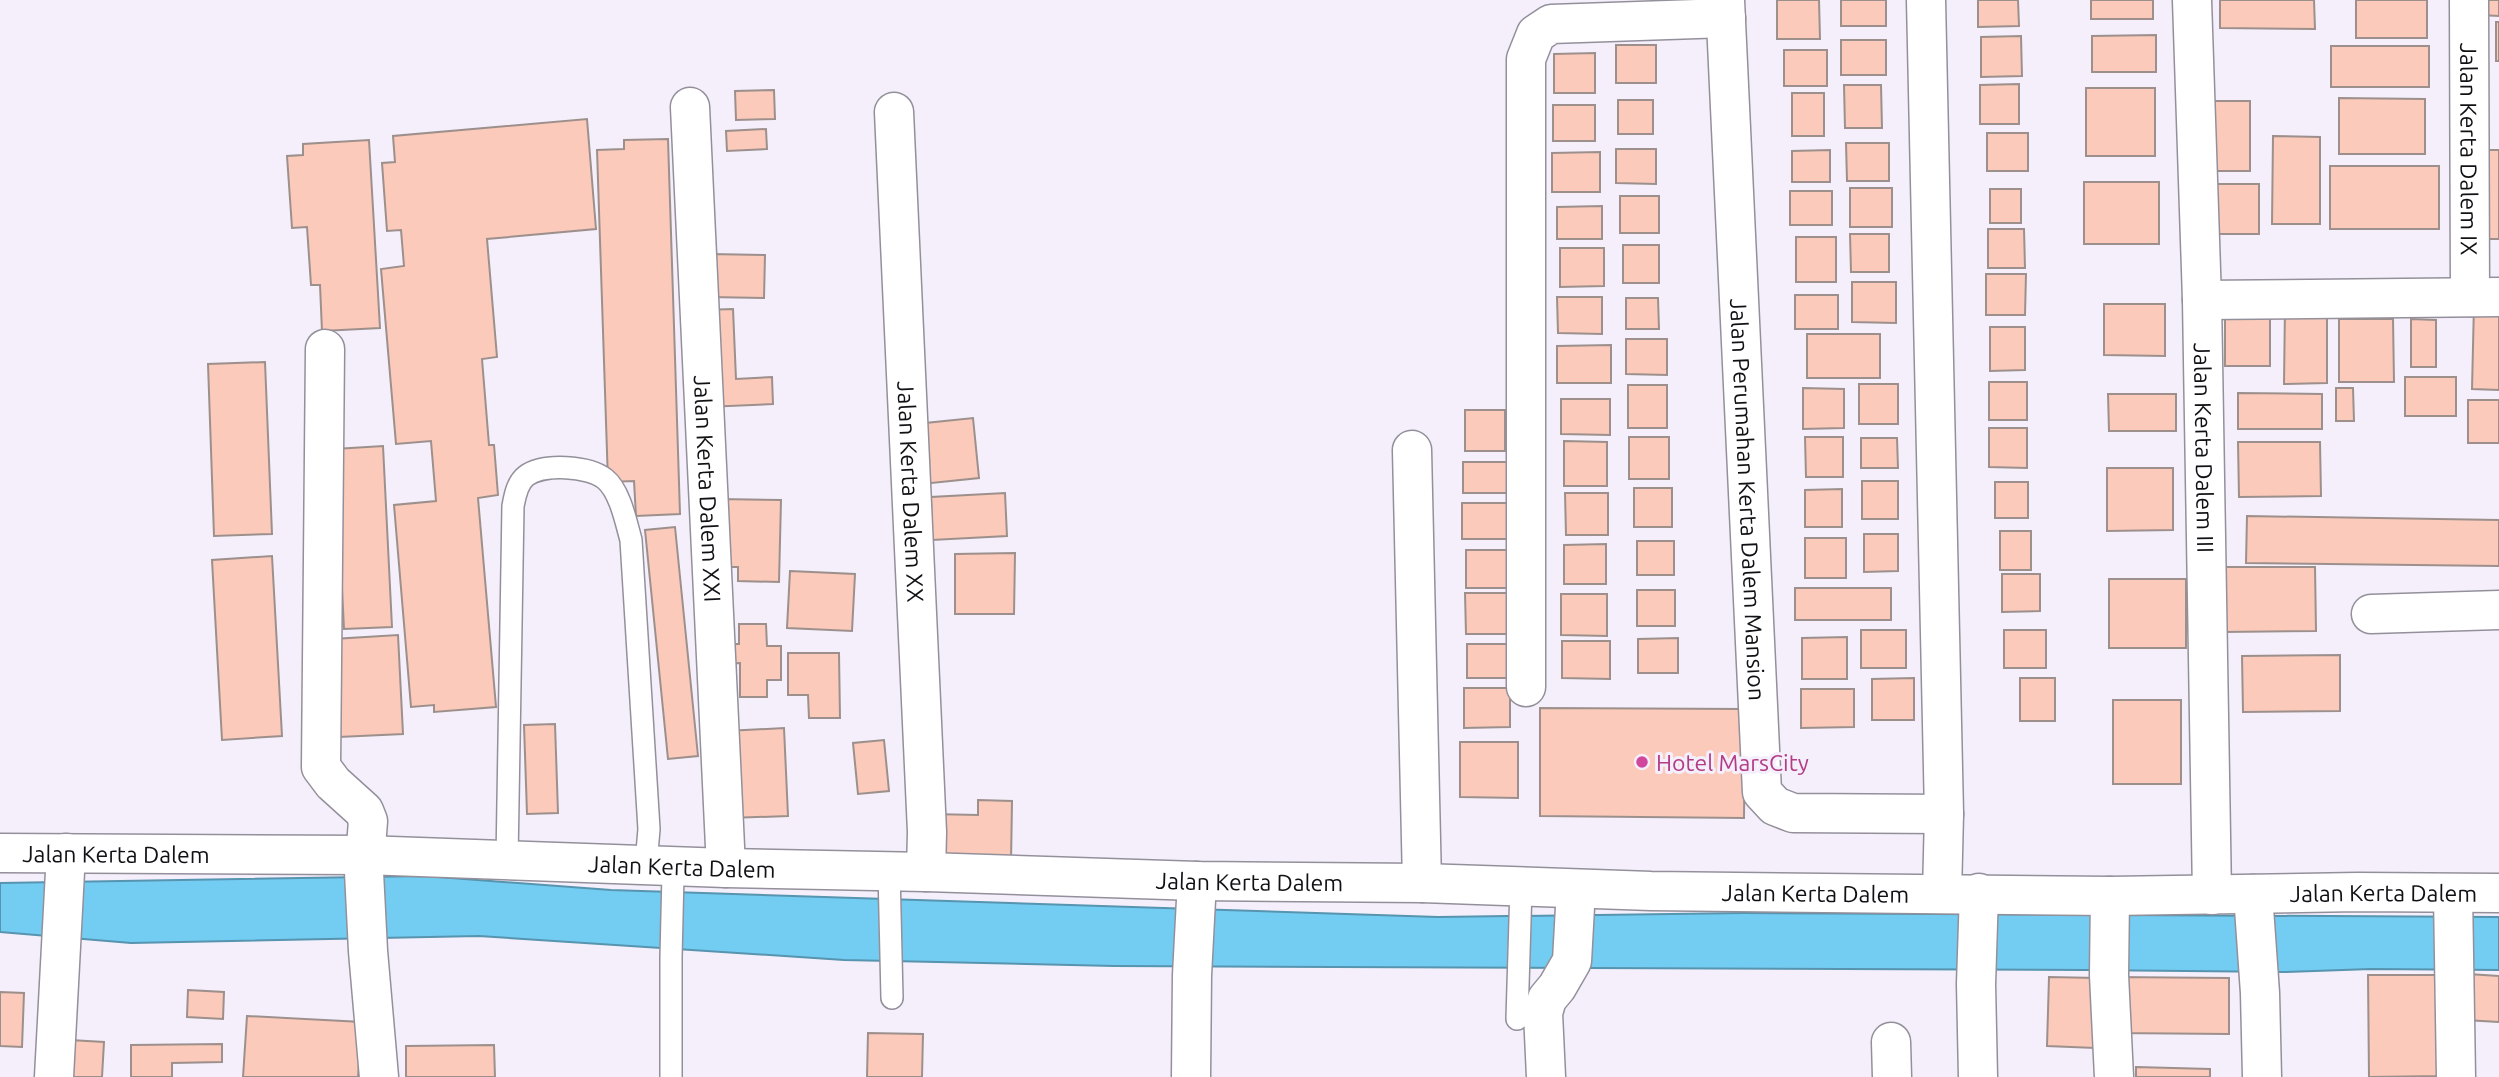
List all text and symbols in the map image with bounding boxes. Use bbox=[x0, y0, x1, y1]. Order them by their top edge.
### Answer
street label: Jalan Kerta Dalem IX bbox=[2457, 43, 2482, 255]
street label: Jalan Perumahan Kerta Dalem Mansion bbox=[1726, 298, 1770, 701]
street label: Jalan Kerta Dalem III bbox=[2190, 342, 2219, 553]
street label: Jalan Kerta Dalem XXI bbox=[690, 374, 726, 603]
street label: Jalan Kerta Dalem XX bbox=[894, 380, 929, 603]
place label: Hotel MarsCity bbox=[1656, 750, 1809, 775]
marker: Hotel MarsCity bbox=[1634, 754, 1650, 770]
street label: Jalan Kerta Dalem bbox=[22, 841, 210, 867]
street label: Jalan Kerta Dalem bbox=[588, 851, 776, 881]
street label: Jalan Kerta Dalem bbox=[1155, 867, 1343, 895]
street label: Jalan Kerta Dalem bbox=[1722, 879, 1909, 906]
street label: Jalan Kerta Dalem bbox=[2289, 879, 2477, 906]

